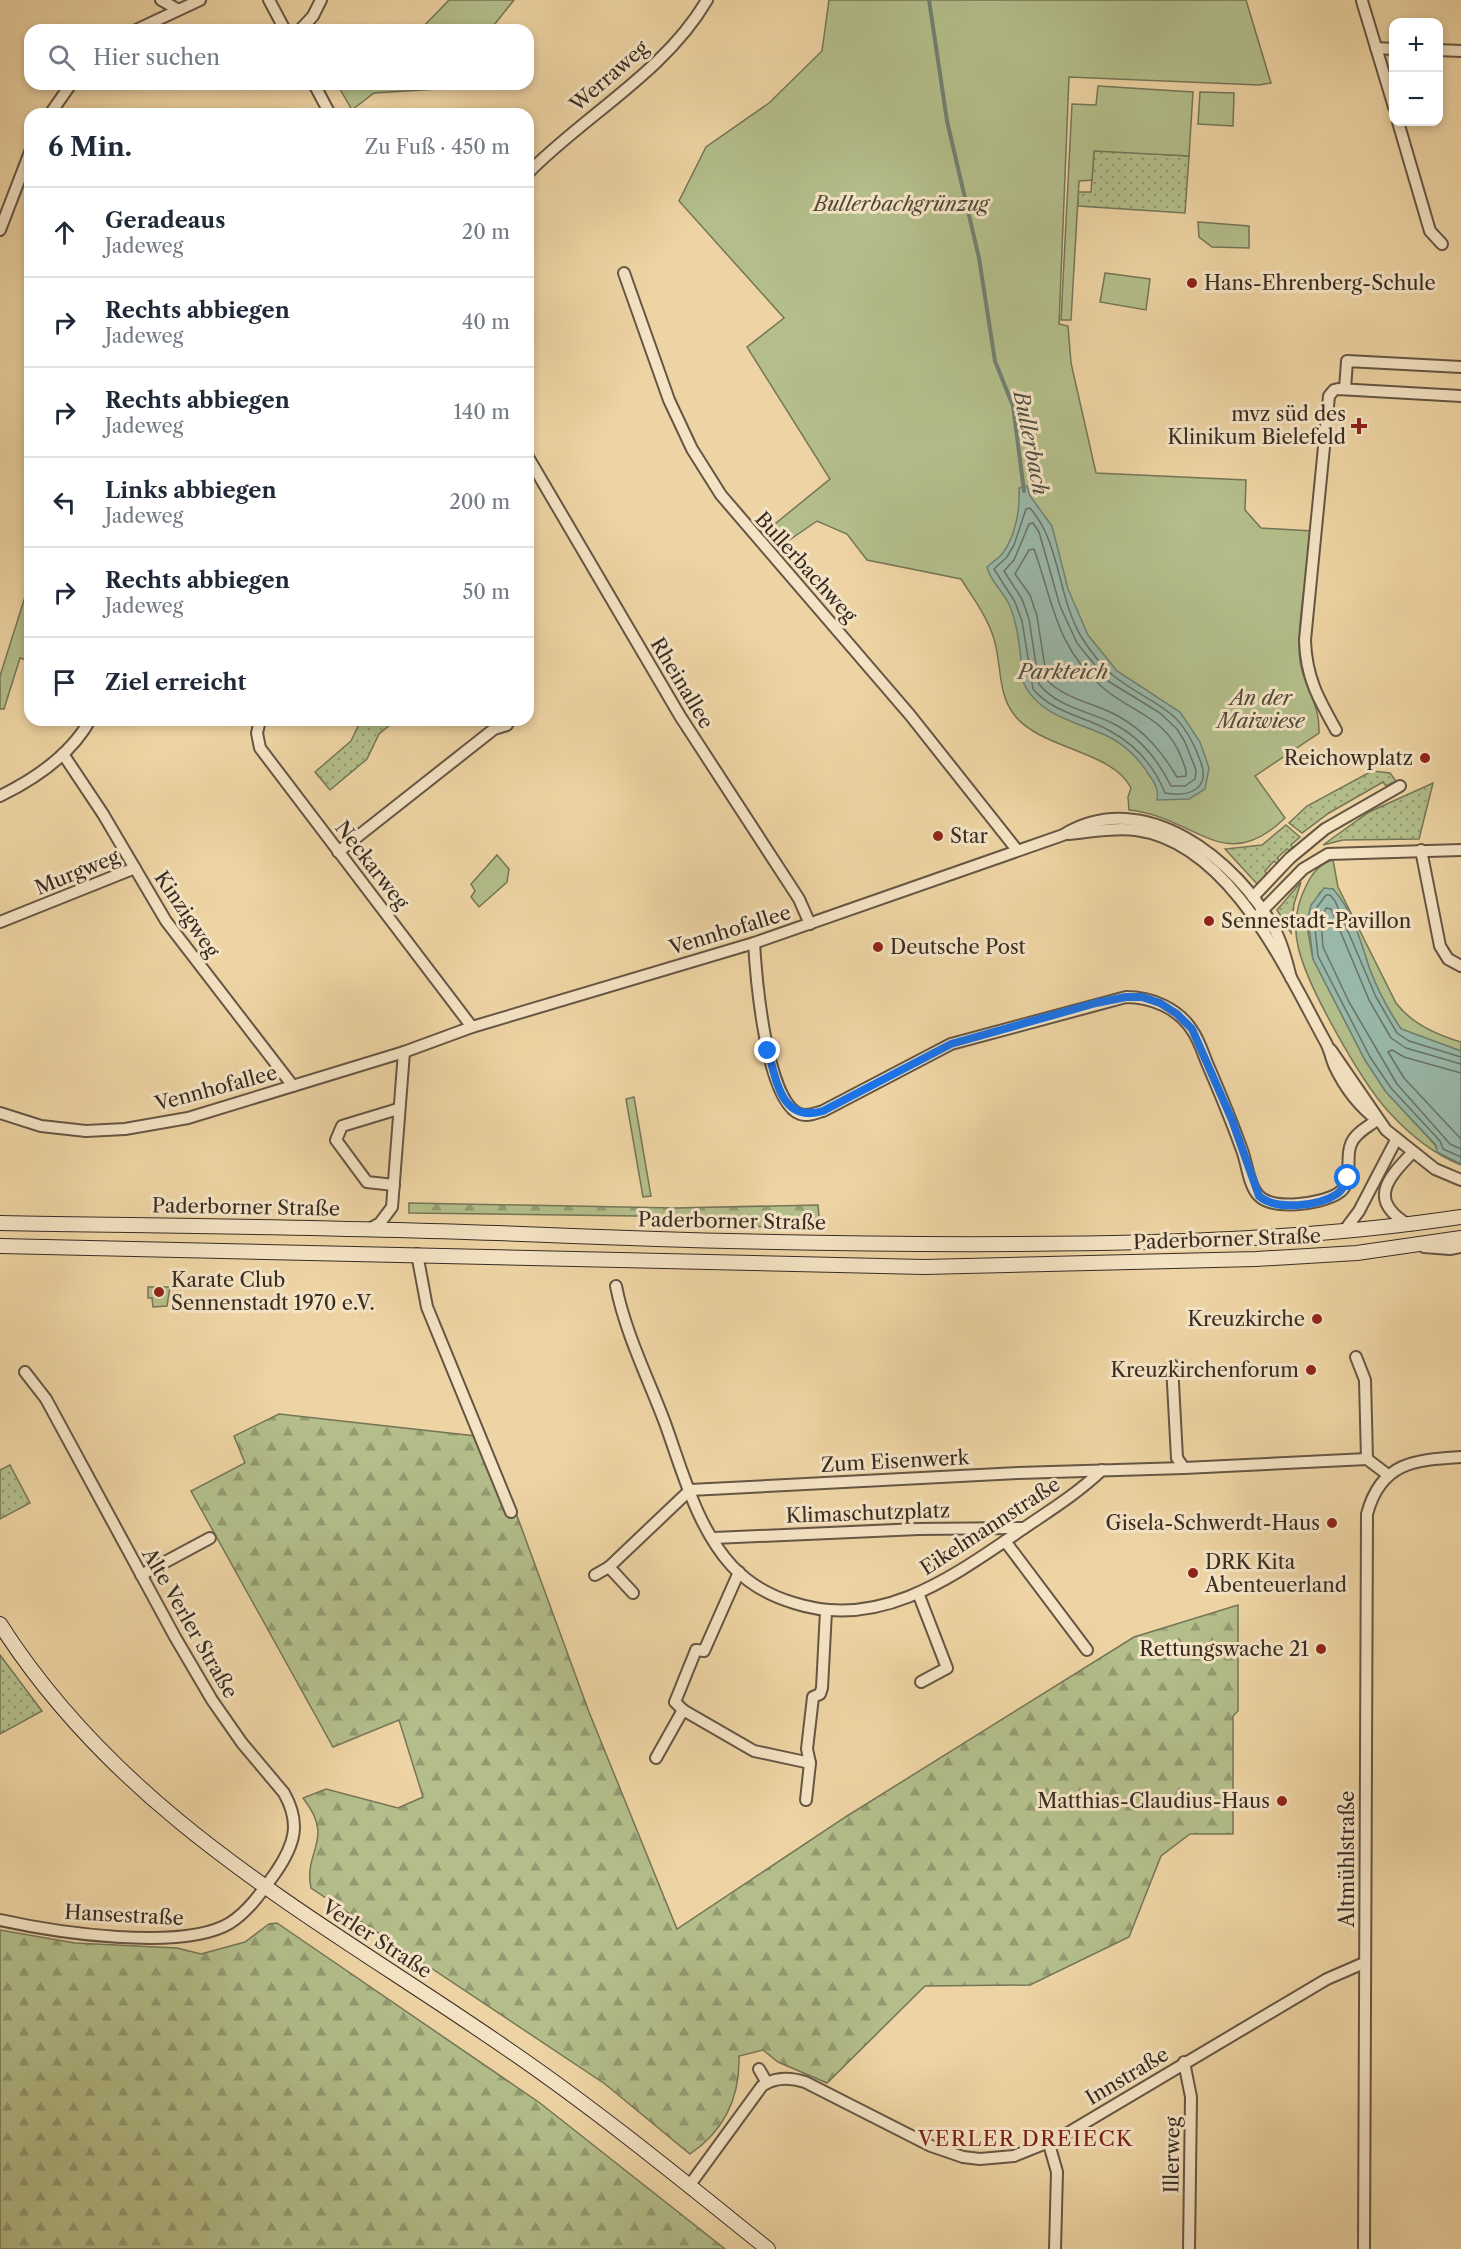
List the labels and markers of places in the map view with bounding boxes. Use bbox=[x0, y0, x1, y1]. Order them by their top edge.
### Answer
place label: Hans-Ehrenberg-Schule bbox=[1204, 271, 1436, 295]
marker: Hans-Ehrenberg-Schule bbox=[1185, 276, 1199, 290]
place label: mvz süd des Klinikum Bielefeld bbox=[1167, 402, 1346, 449]
marker: mvz süd des Klinikum Bielefeld bbox=[1350, 417, 1368, 435]
place label: Reichowplatz bbox=[1284, 746, 1413, 770]
marker: Reichowplatz bbox=[1418, 751, 1432, 765]
place label: Star bbox=[950, 824, 989, 848]
marker: Star bbox=[931, 829, 945, 843]
place label: Sennestadt-Pavillon bbox=[1221, 909, 1412, 933]
marker: Sennestadt-Pavillon bbox=[1202, 914, 1216, 928]
place label: Deutsche Post bbox=[890, 935, 1026, 959]
marker: Deutsche Post bbox=[871, 940, 885, 954]
place label: Karate Club Sennenstadt 1970 e.V. bbox=[171, 1268, 375, 1315]
marker: Karate Club Sennenstadt 1970 e.V. bbox=[152, 1285, 166, 1299]
place label: Kreuzkirche bbox=[1187, 1307, 1305, 1331]
marker: Kreuzkirche bbox=[1310, 1312, 1324, 1326]
place label: Kreuzkirchenforum bbox=[1110, 1358, 1299, 1382]
marker: Kreuzkirchenforum bbox=[1304, 1363, 1318, 1377]
place label: Gisela-Schwerdt-Haus bbox=[1106, 1511, 1320, 1535]
marker: Gisela-Schwerdt-Haus bbox=[1325, 1516, 1339, 1530]
place label: DRK Kita Abenteuerland bbox=[1204, 1550, 1347, 1597]
marker: DRK Kita Abenteuerland bbox=[1186, 1566, 1200, 1580]
place label: Rettungswache 21 bbox=[1139, 1637, 1310, 1661]
marker: Rettungswache 21 bbox=[1314, 1642, 1328, 1656]
place label: Matthias-Claudius-Haus bbox=[1037, 1789, 1270, 1813]
marker: Matthias-Claudius-Haus bbox=[1275, 1794, 1289, 1808]

